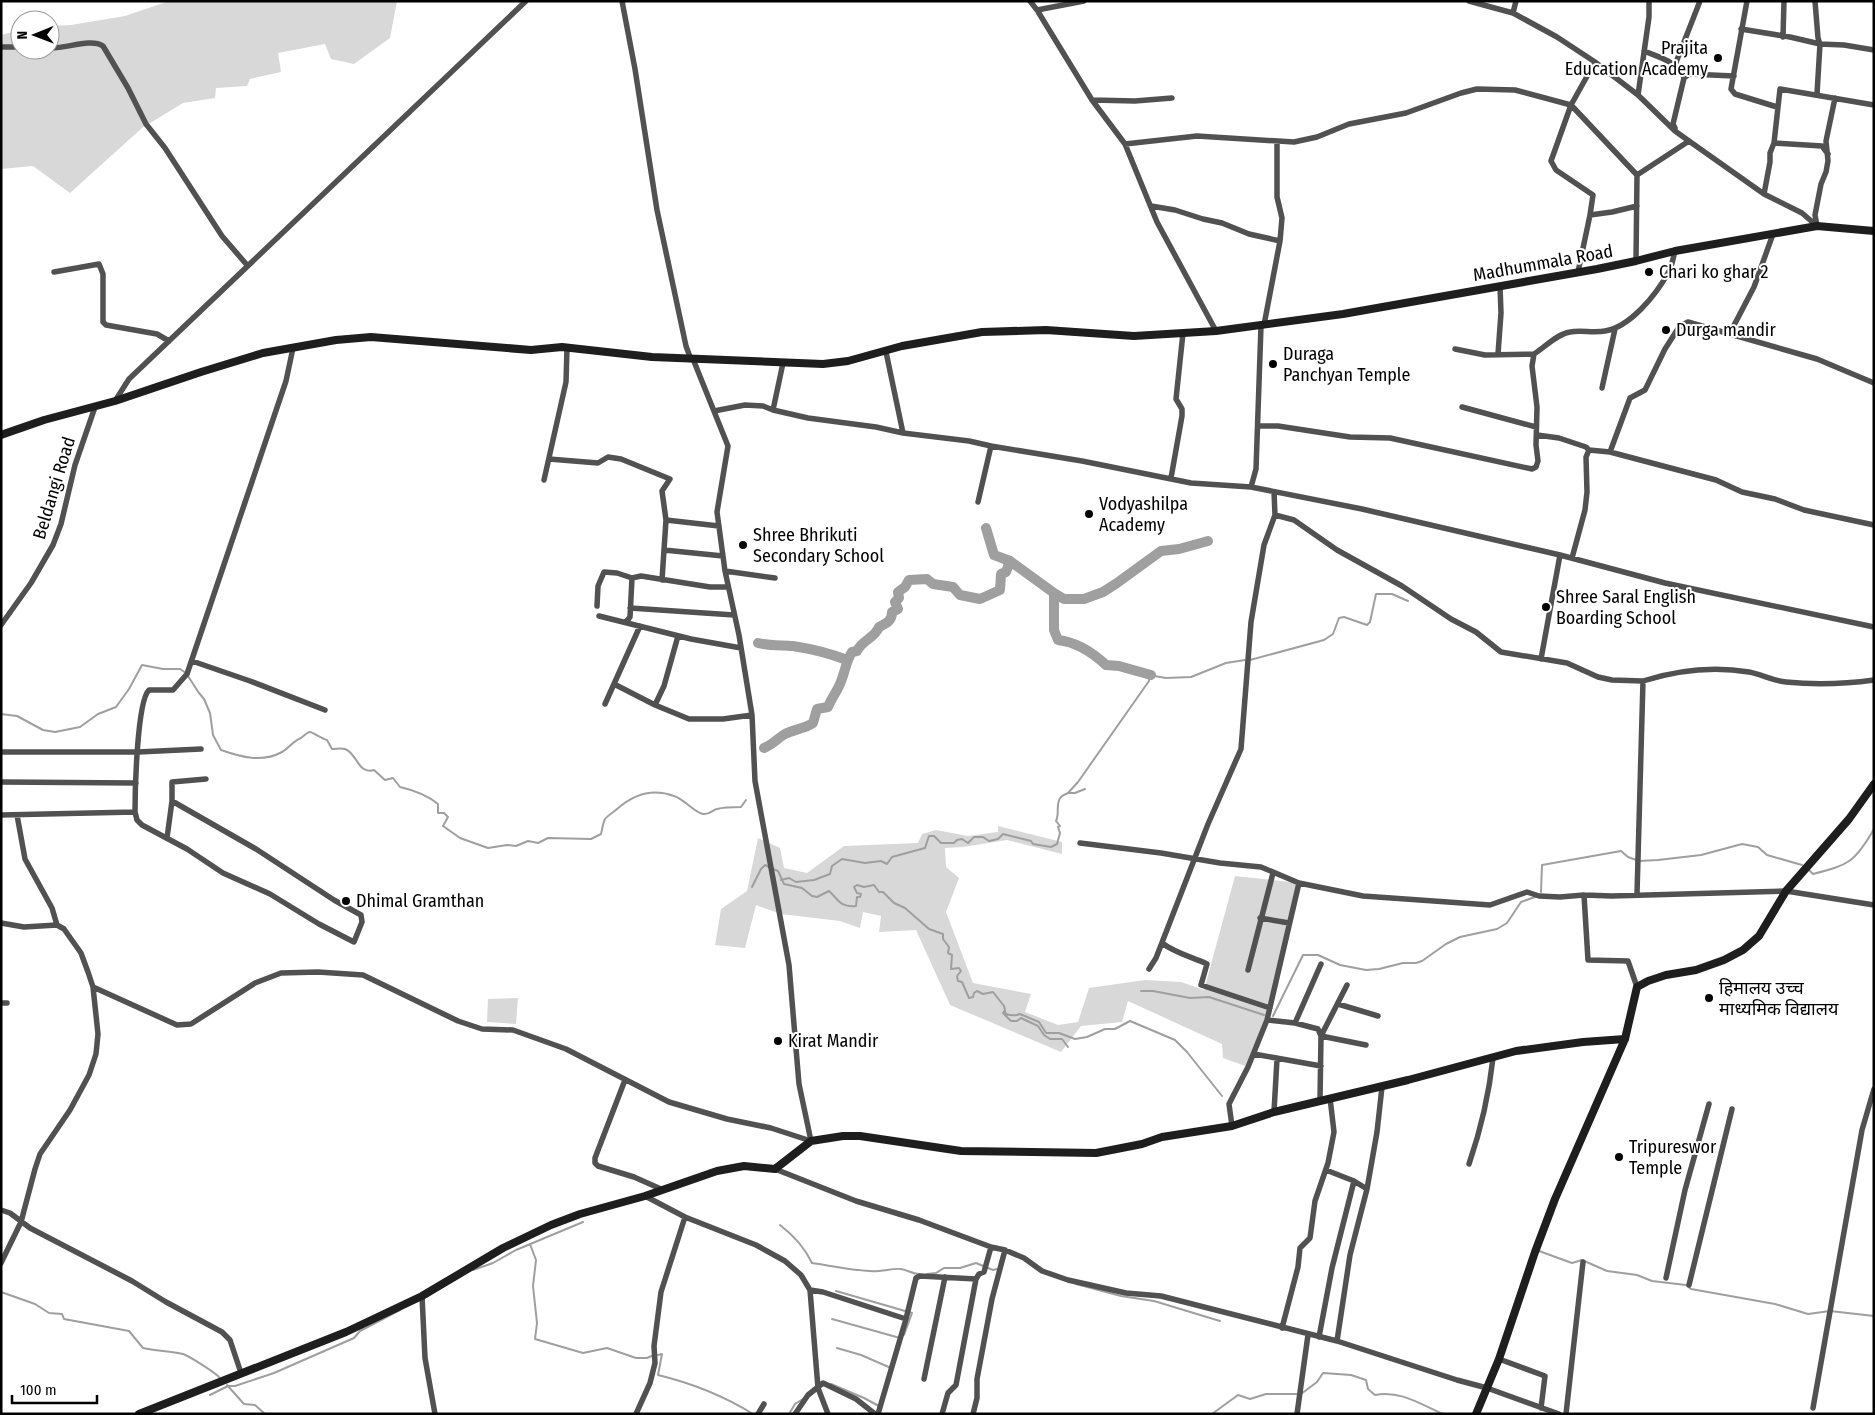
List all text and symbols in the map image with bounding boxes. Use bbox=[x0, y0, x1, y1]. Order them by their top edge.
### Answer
north arrow bbox=[10, 10, 60, 60]
text: N bbox=[14, 31, 31, 40]
place label: Prajita Education Academy bbox=[1565, 37, 1708, 80]
marker: Prajita Education Academy bbox=[1712, 52, 1724, 64]
street label: Madhummala Road bbox=[1471, 240, 1615, 286]
place label: Chari ko ghar 2 bbox=[1659, 261, 1769, 283]
marker: Chari ko ghar 2 bbox=[1643, 266, 1655, 278]
place label: Durga mandir bbox=[1676, 319, 1776, 341]
marker: Durga mandir bbox=[1660, 324, 1672, 336]
place label: Duraga Panchyan Temple bbox=[1283, 343, 1410, 386]
marker: Duraga Panchyan Temple bbox=[1267, 358, 1279, 370]
street label: Beldangi Road bbox=[28, 434, 80, 542]
place label: Vodyashilpa Academy bbox=[1099, 493, 1188, 536]
marker: Vodyashilpa Academy bbox=[1083, 508, 1095, 520]
place label: Shree Bhrikuti Secondary School bbox=[753, 524, 884, 567]
marker: Shree Bhrikuti Secondary School bbox=[737, 539, 749, 551]
place label: Shree Saral English Boarding School bbox=[1556, 586, 1696, 629]
marker: Shree Saral English Boarding School bbox=[1540, 601, 1552, 613]
place label: Dhimal Gramthan bbox=[356, 890, 484, 912]
marker: Dhimal Gramthan bbox=[340, 895, 352, 907]
place label: हिमालय उच्च माध्यमिक विद्यालय bbox=[1719, 977, 1839, 1020]
marker: हिमालय उच्च माध्यमिक विद्यालय bbox=[1703, 992, 1715, 1004]
place label: Kirat Mandir bbox=[788, 1030, 879, 1052]
marker: Kirat Mandir bbox=[772, 1035, 784, 1047]
place label: Tripureswor Temple bbox=[1629, 1136, 1717, 1179]
marker: Tripureswor Temple bbox=[1613, 1151, 1625, 1163]
scale bar bbox=[12, 1372, 98, 1404]
text: 100 m bbox=[20, 1381, 57, 1399]

